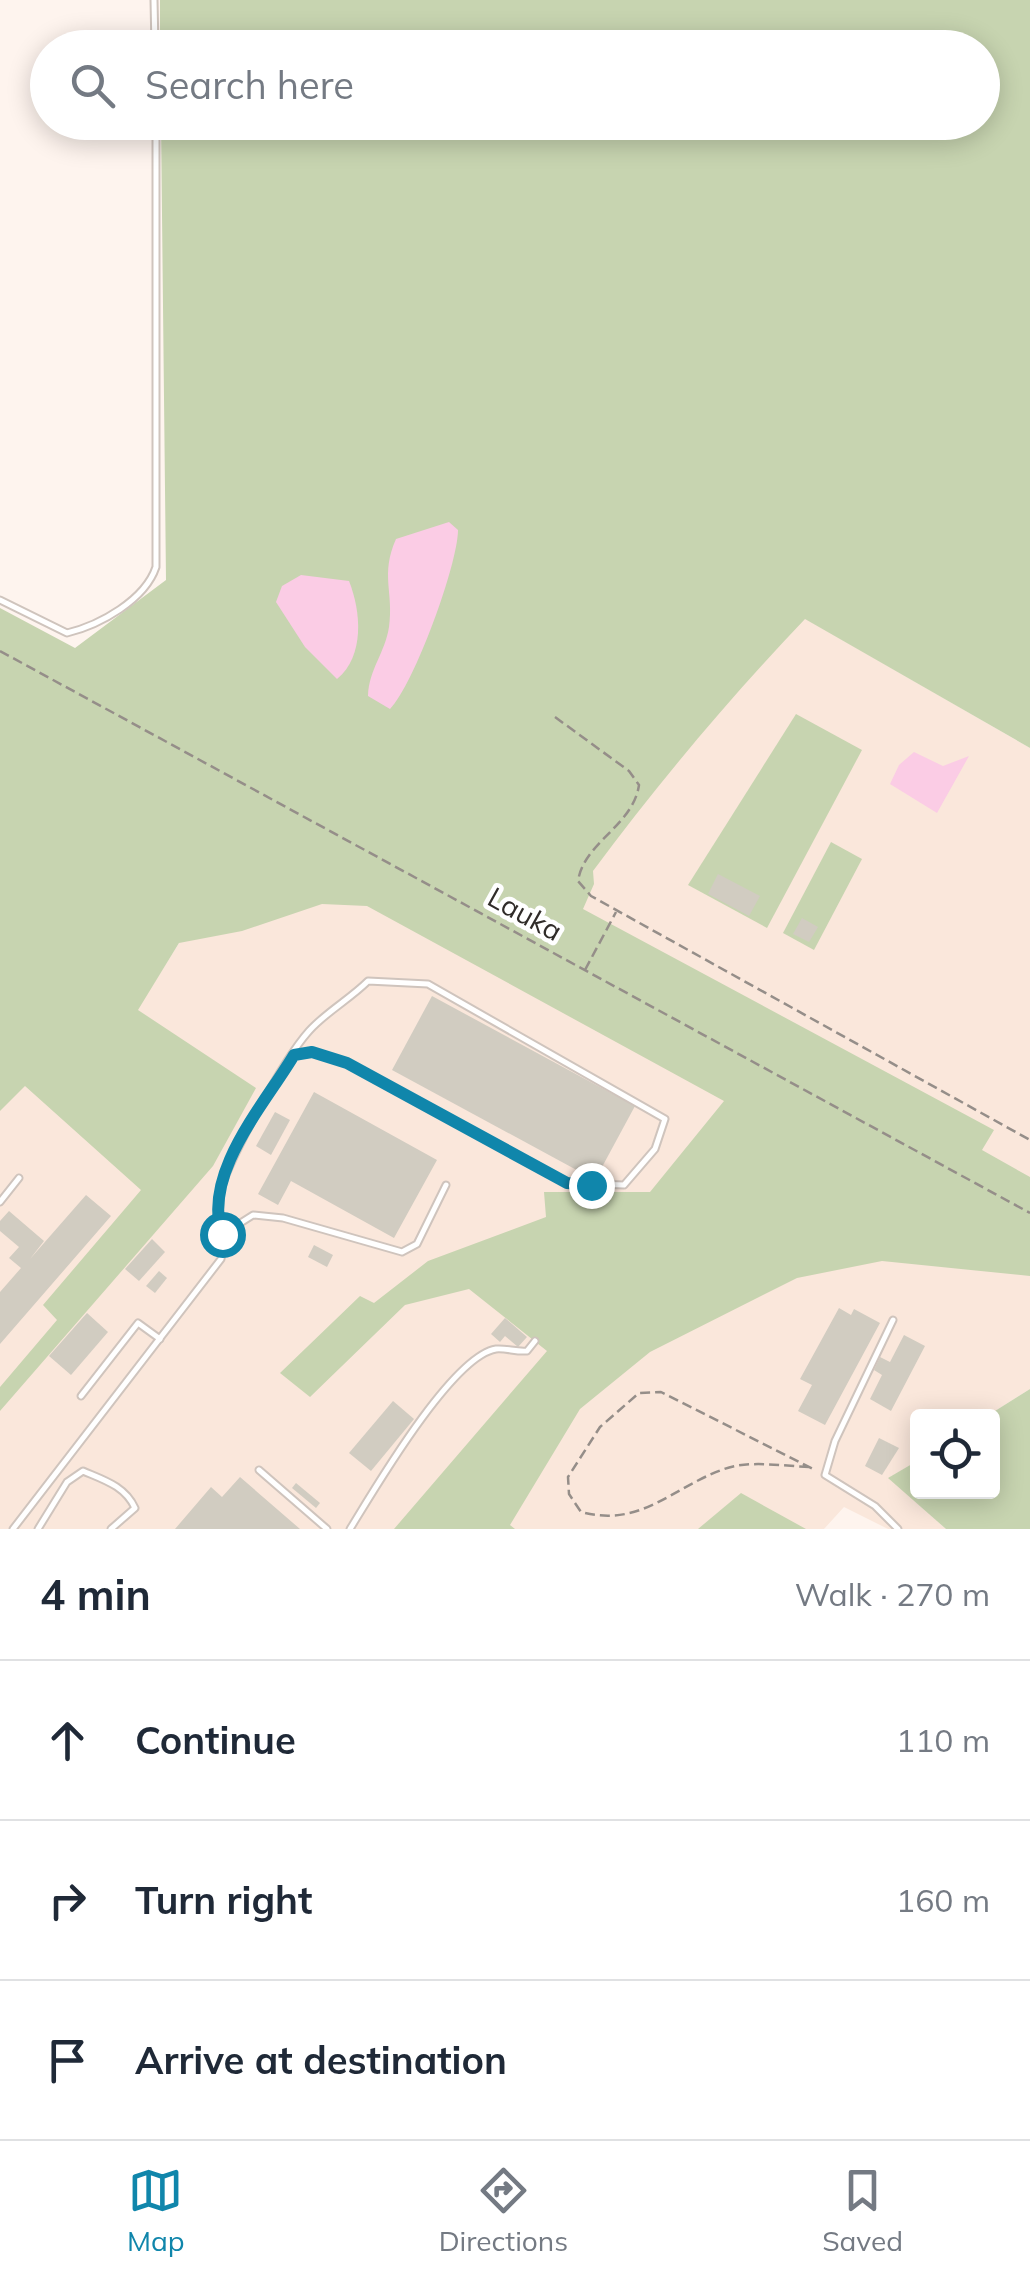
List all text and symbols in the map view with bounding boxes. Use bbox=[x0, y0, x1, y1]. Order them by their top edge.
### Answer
search box bbox=[30, 30, 1000, 140]
icon: search bbox=[65, 58, 120, 113]
text: Search here bbox=[145, 61, 354, 109]
street label: Lauka bbox=[482, 879, 568, 948]
route end bbox=[569, 1163, 615, 1209]
route start bbox=[200, 1212, 246, 1258]
map controls bbox=[910, 1409, 1000, 1499]
button: locate bbox=[910, 1409, 1000, 1499]
text: 4 min bbox=[40, 1568, 151, 1621]
text: Walk · 270 m bbox=[795, 1574, 990, 1614]
icon: ahead bbox=[40, 1713, 95, 1768]
text: Continue bbox=[135, 1716, 296, 1764]
text: 110 m bbox=[896, 1720, 990, 1760]
icon: right bbox=[40, 1873, 95, 1928]
text: Turn right bbox=[135, 1876, 312, 1924]
text: 160 m bbox=[896, 1880, 990, 1920]
icon: arrive bbox=[40, 2033, 95, 2088]
text: Arrive at destination bbox=[135, 2036, 507, 2084]
tab: Map bbox=[127, 2163, 185, 2258]
tab: Directions bbox=[439, 2163, 568, 2258]
tab: Saved bbox=[822, 2163, 903, 2258]

